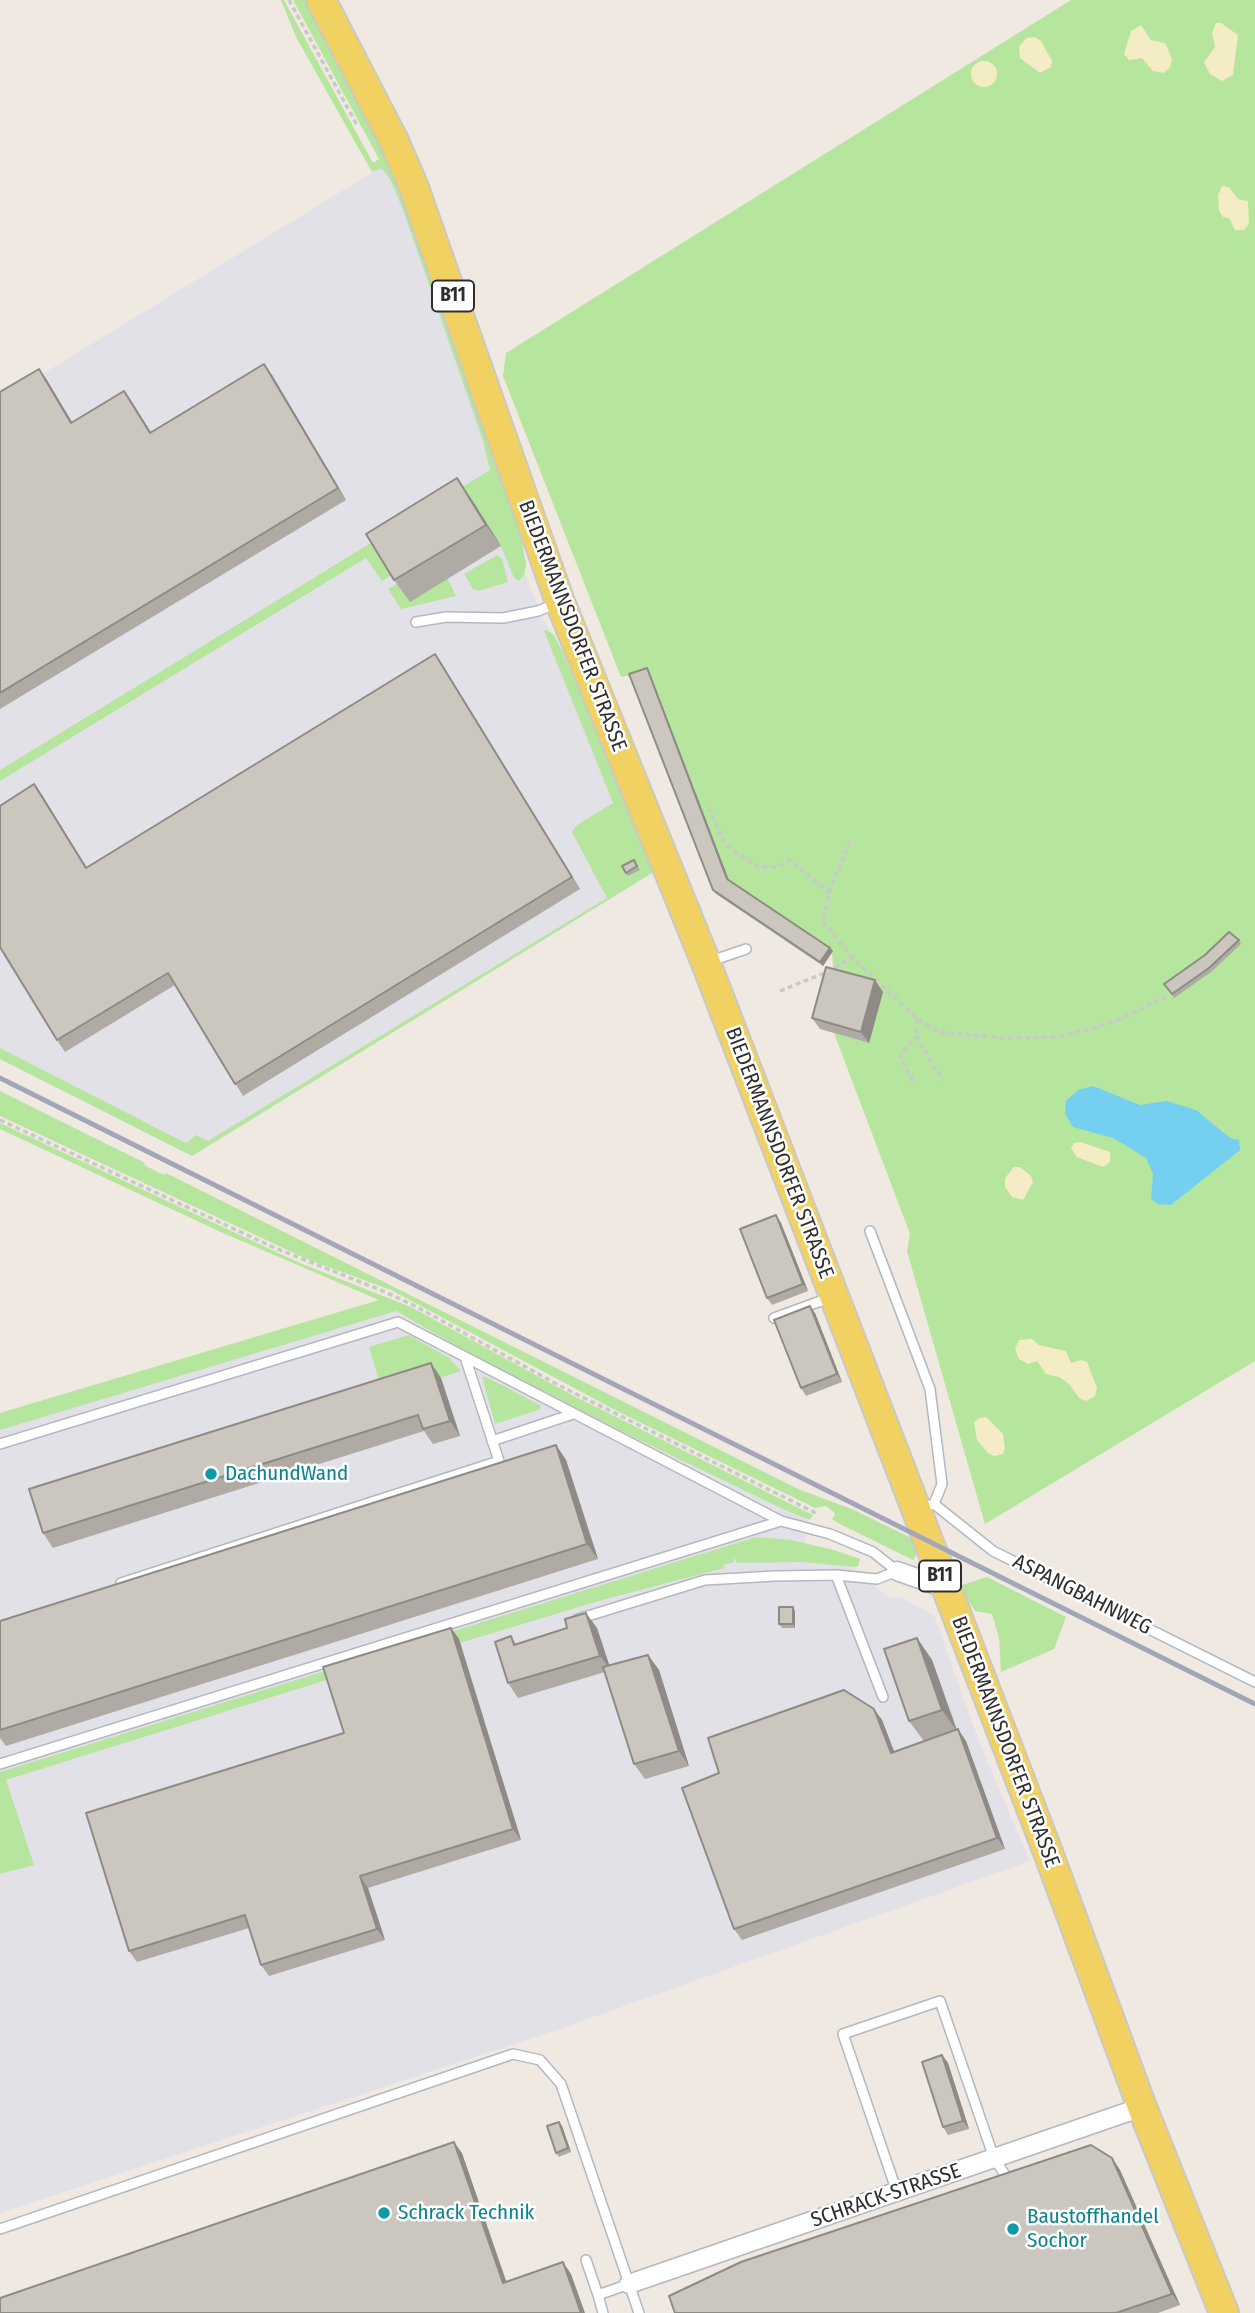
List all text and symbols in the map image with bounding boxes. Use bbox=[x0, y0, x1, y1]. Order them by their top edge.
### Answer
road number: B11 bbox=[432, 280, 474, 312]
street label: BIEDERMANNSDORFER STRASSE bbox=[512, 497, 632, 755]
street label: BIEDERMANNSDORFER STRASSE bbox=[719, 1024, 839, 1282]
place label: DachundWand bbox=[225, 1461, 348, 1487]
marker: DachundWand bbox=[203, 1466, 219, 1482]
street label: ASPANGBAHNWEG bbox=[1008, 1549, 1156, 1641]
road number: B11 bbox=[919, 1560, 961, 1592]
street label: BIEDERMANNSDORFER STRASSE bbox=[945, 1613, 1065, 1871]
street label: SCHRACK-STRASSE bbox=[808, 2159, 964, 2233]
place label: Schrack Technik bbox=[398, 2200, 534, 2226]
place label: Baustoffhandel Sochor bbox=[1027, 2204, 1159, 2254]
marker: Schrack Technik bbox=[376, 2205, 392, 2221]
marker: Baustoffhandel Sochor bbox=[1005, 2221, 1021, 2237]

